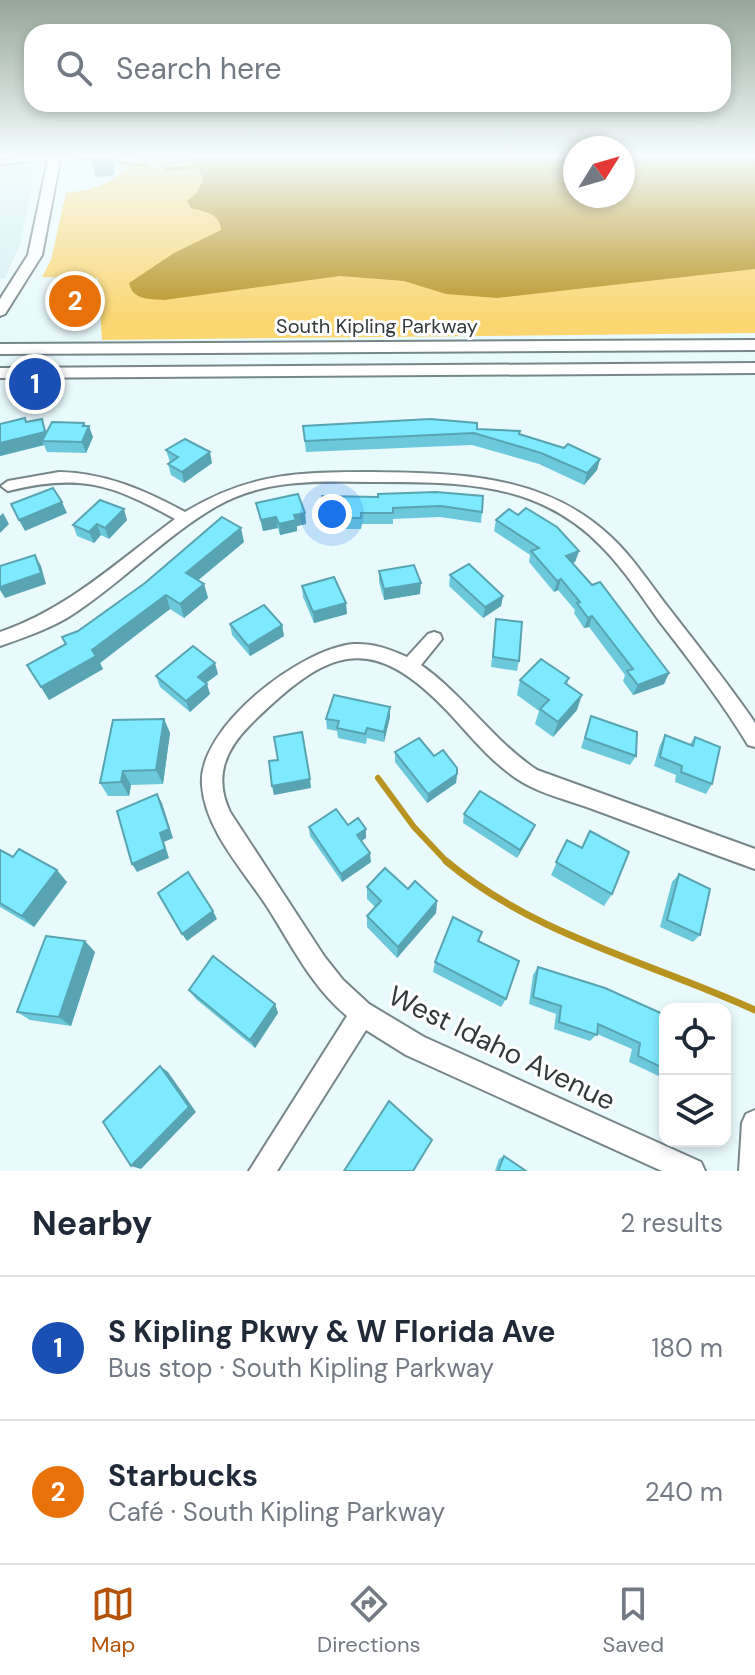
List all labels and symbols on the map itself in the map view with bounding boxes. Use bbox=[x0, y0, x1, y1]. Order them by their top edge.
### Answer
north arrow bbox=[563, 136, 635, 208]
pin: 2 bbox=[49, 271, 101, 331]
street label: South Kipling Parkway bbox=[276, 313, 478, 339]
pin: 1 bbox=[9, 354, 61, 414]
your location bbox=[312, 494, 352, 534]
street label: West Idaho Avenue bbox=[382, 977, 622, 1119]

